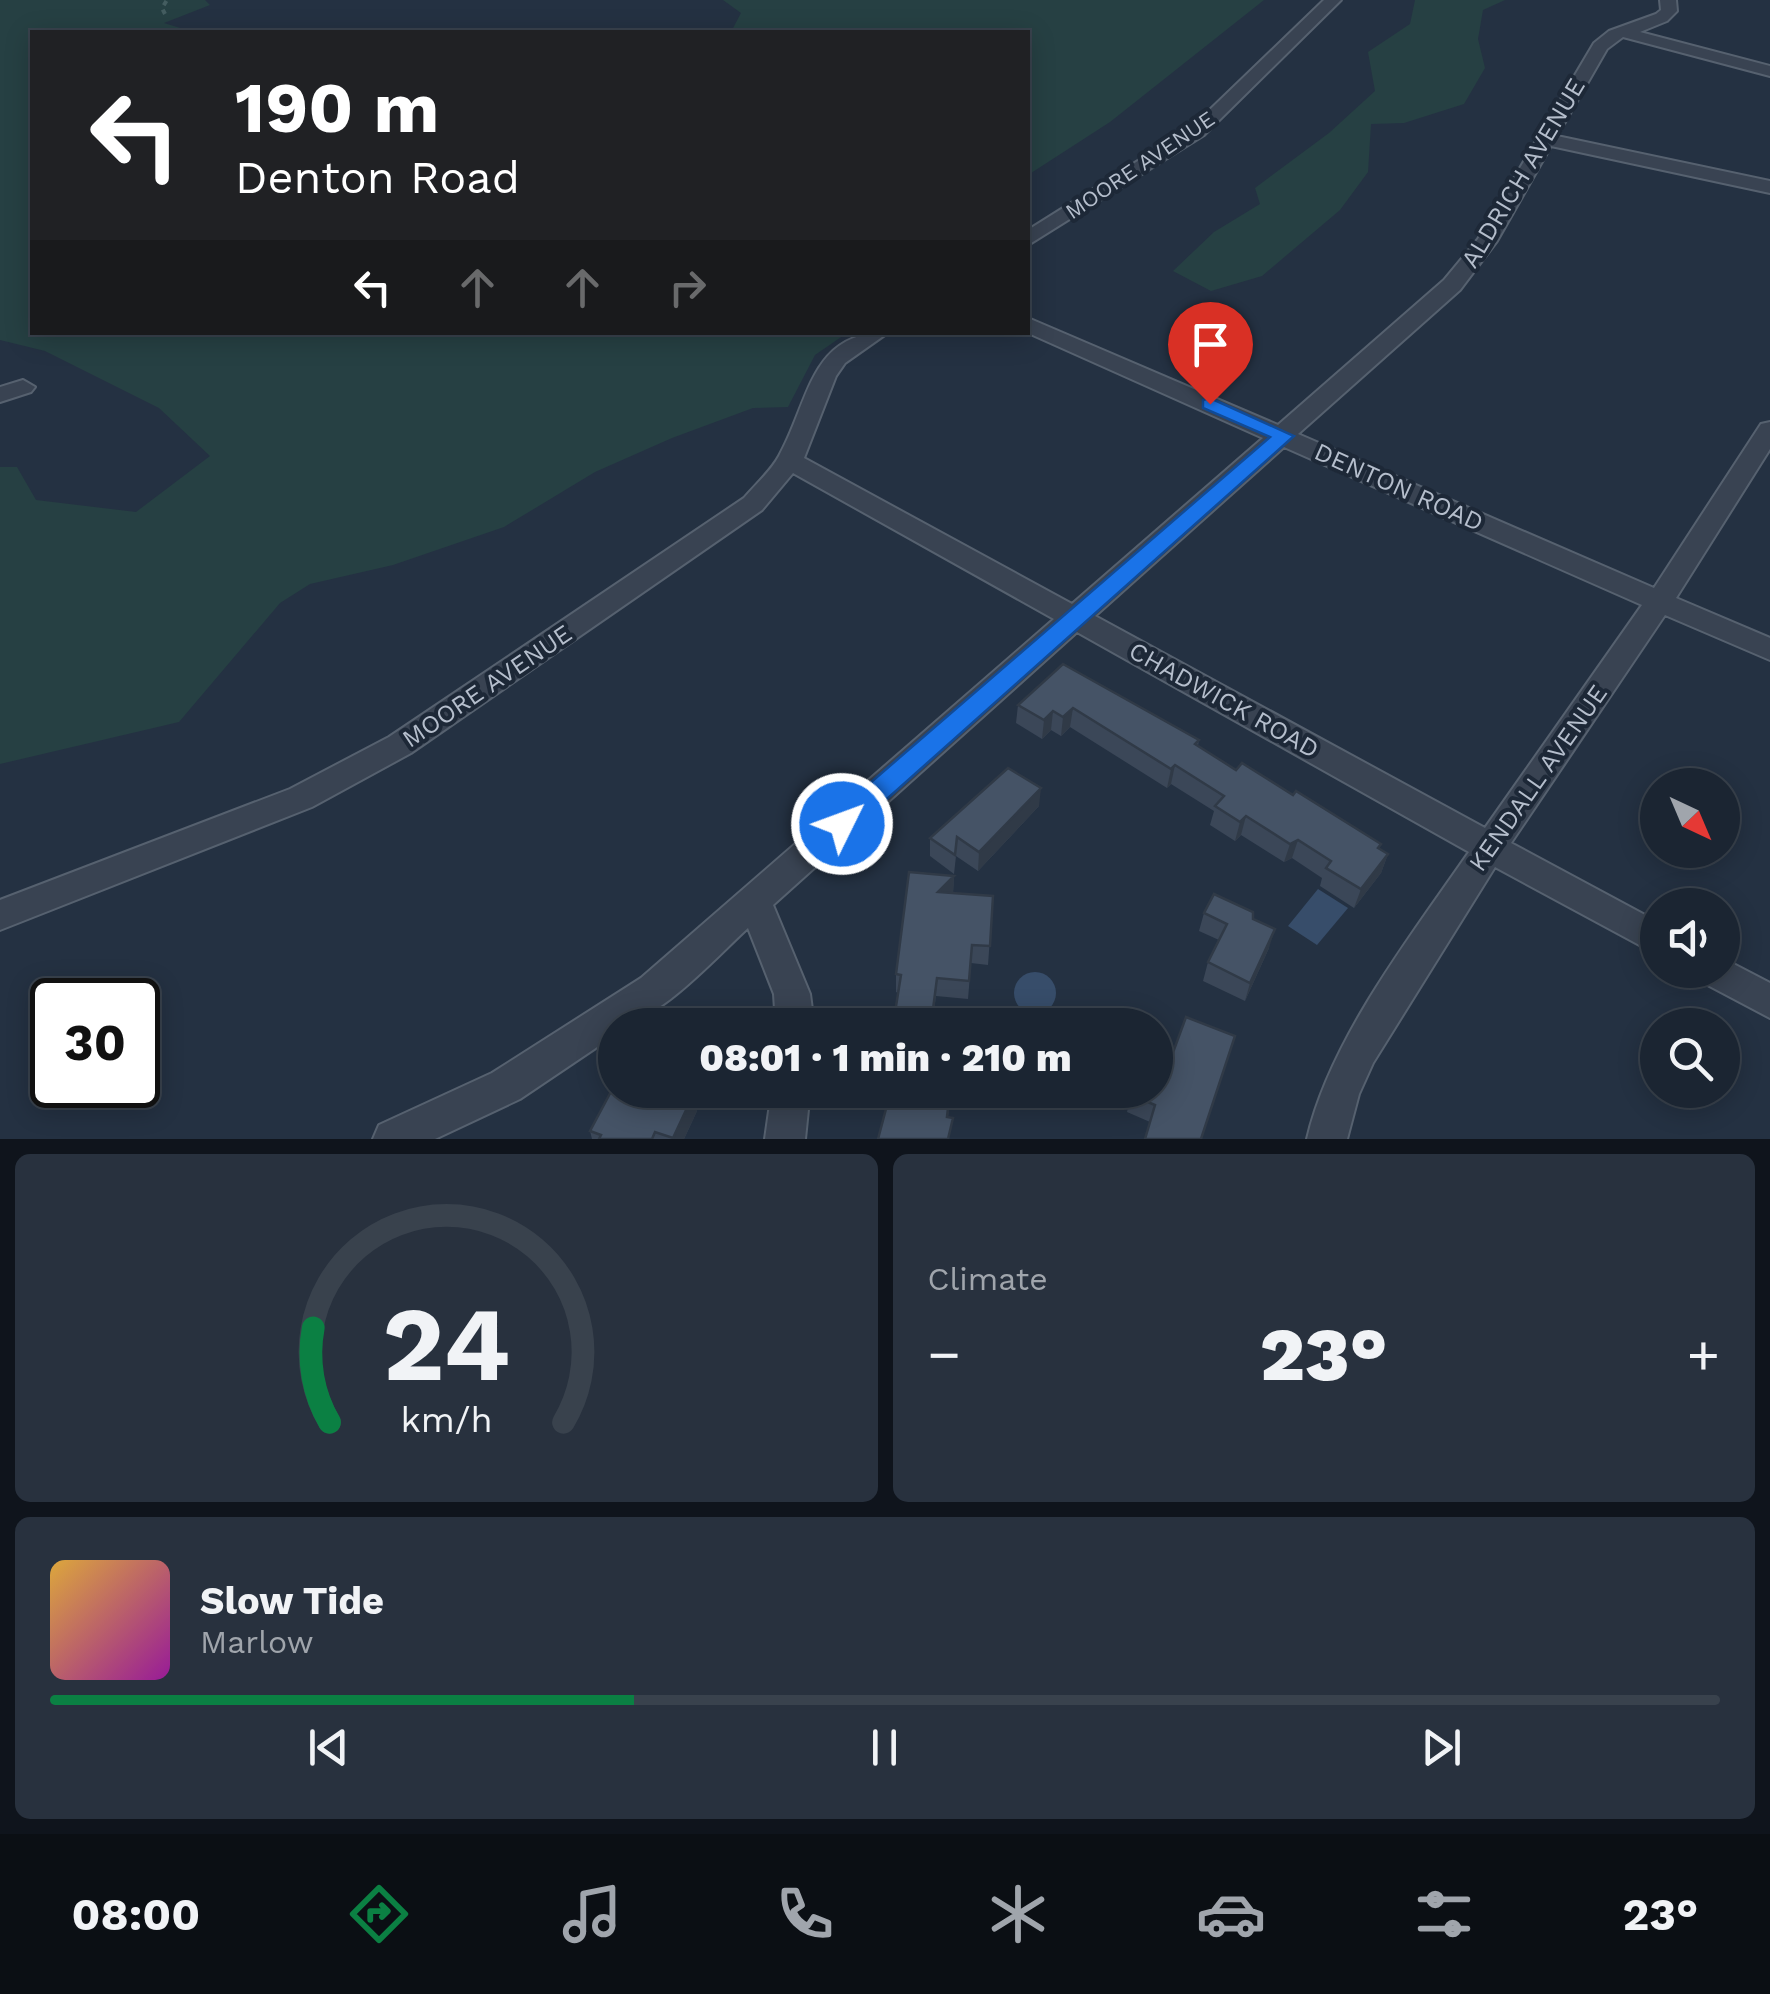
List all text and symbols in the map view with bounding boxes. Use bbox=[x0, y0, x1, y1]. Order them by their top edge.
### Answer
text: 190 m bbox=[235, 67, 439, 149]
icon: left bbox=[70, 70, 200, 200]
street label: ALDRICH AVENUE bbox=[1455, 73, 1591, 273]
street label: MOORE AVENUE bbox=[1061, 106, 1219, 224]
text: Denton Road bbox=[235, 151, 520, 204]
icon: left bbox=[345, 260, 400, 315]
icon: ahead bbox=[450, 260, 505, 315]
icon: ahead bbox=[555, 260, 610, 315]
icon: right bbox=[660, 260, 715, 315]
pin bbox=[1168, 302, 1253, 405]
icon: arrive bbox=[1183, 317, 1238, 372]
street label: DENTON ROAD bbox=[1310, 437, 1488, 537]
street label: MOORE AVENUE bbox=[397, 619, 577, 753]
street label: CHADWICK ROAD bbox=[1124, 636, 1324, 764]
street label: KENDALL AVENUE bbox=[1463, 679, 1613, 877]
north arrow bbox=[1640, 768, 1740, 868]
map controls bbox=[1640, 768, 1740, 1108]
position arrow bbox=[790, 772, 894, 876]
button: sound bbox=[1640, 888, 1740, 988]
speed limit sign: 30 bbox=[30, 978, 160, 1108]
button: search bbox=[1640, 1008, 1740, 1108]
text: 08:01 · 1 min · 210 m bbox=[699, 1036, 1072, 1080]
text: Climate bbox=[928, 1260, 1048, 1298]
text: 24 bbox=[382, 1283, 510, 1405]
text: 23° bbox=[1260, 1310, 1388, 1398]
text: − bbox=[928, 1322, 961, 1386]
text: + bbox=[1687, 1322, 1720, 1386]
text: km/h bbox=[400, 1399, 492, 1441]
text: Slow Tide bbox=[200, 1579, 384, 1623]
text: Marlow bbox=[200, 1623, 314, 1661]
icon: previous bbox=[301, 1720, 356, 1775]
icon: pause bbox=[857, 1720, 912, 1775]
icon: next bbox=[1414, 1720, 1469, 1775]
icon: directions bbox=[344, 1879, 414, 1949]
icon: music bbox=[557, 1879, 627, 1949]
icon: phone bbox=[770, 1879, 840, 1949]
icon: climate bbox=[983, 1879, 1053, 1949]
icon: car bbox=[1196, 1879, 1266, 1949]
icon: filters bbox=[1409, 1879, 1479, 1949]
text: 08:00 bbox=[72, 1888, 200, 1941]
text: 23° bbox=[1623, 1888, 1698, 1941]

